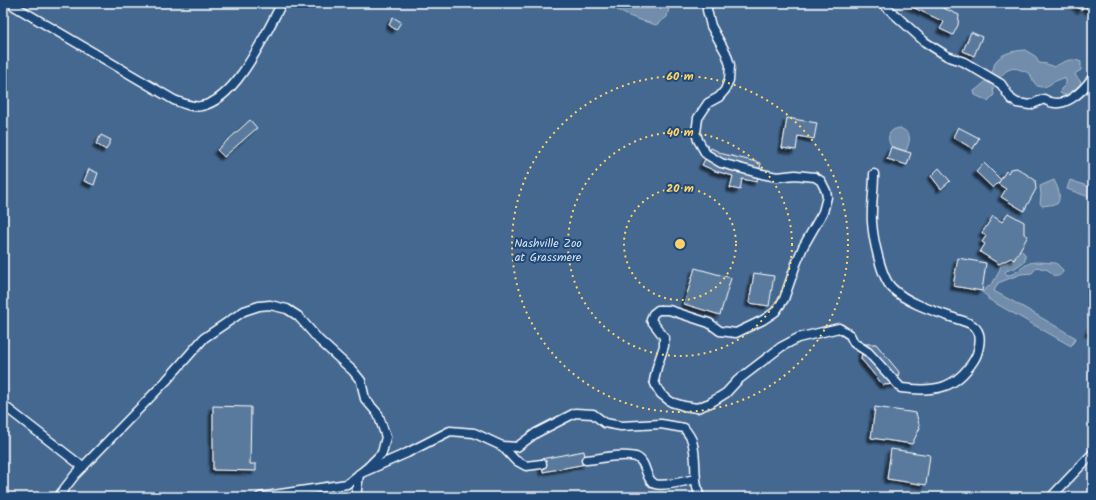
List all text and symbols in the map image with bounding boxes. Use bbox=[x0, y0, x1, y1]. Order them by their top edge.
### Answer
text: 60 m bbox=[666, 67, 694, 86]
text: 40 m bbox=[666, 123, 694, 142]
text: 20 m bbox=[666, 179, 694, 198]
park label: Nashville Zoo at Grassmere bbox=[514, 234, 582, 267]
centre of rings bbox=[673, 237, 687, 251]

